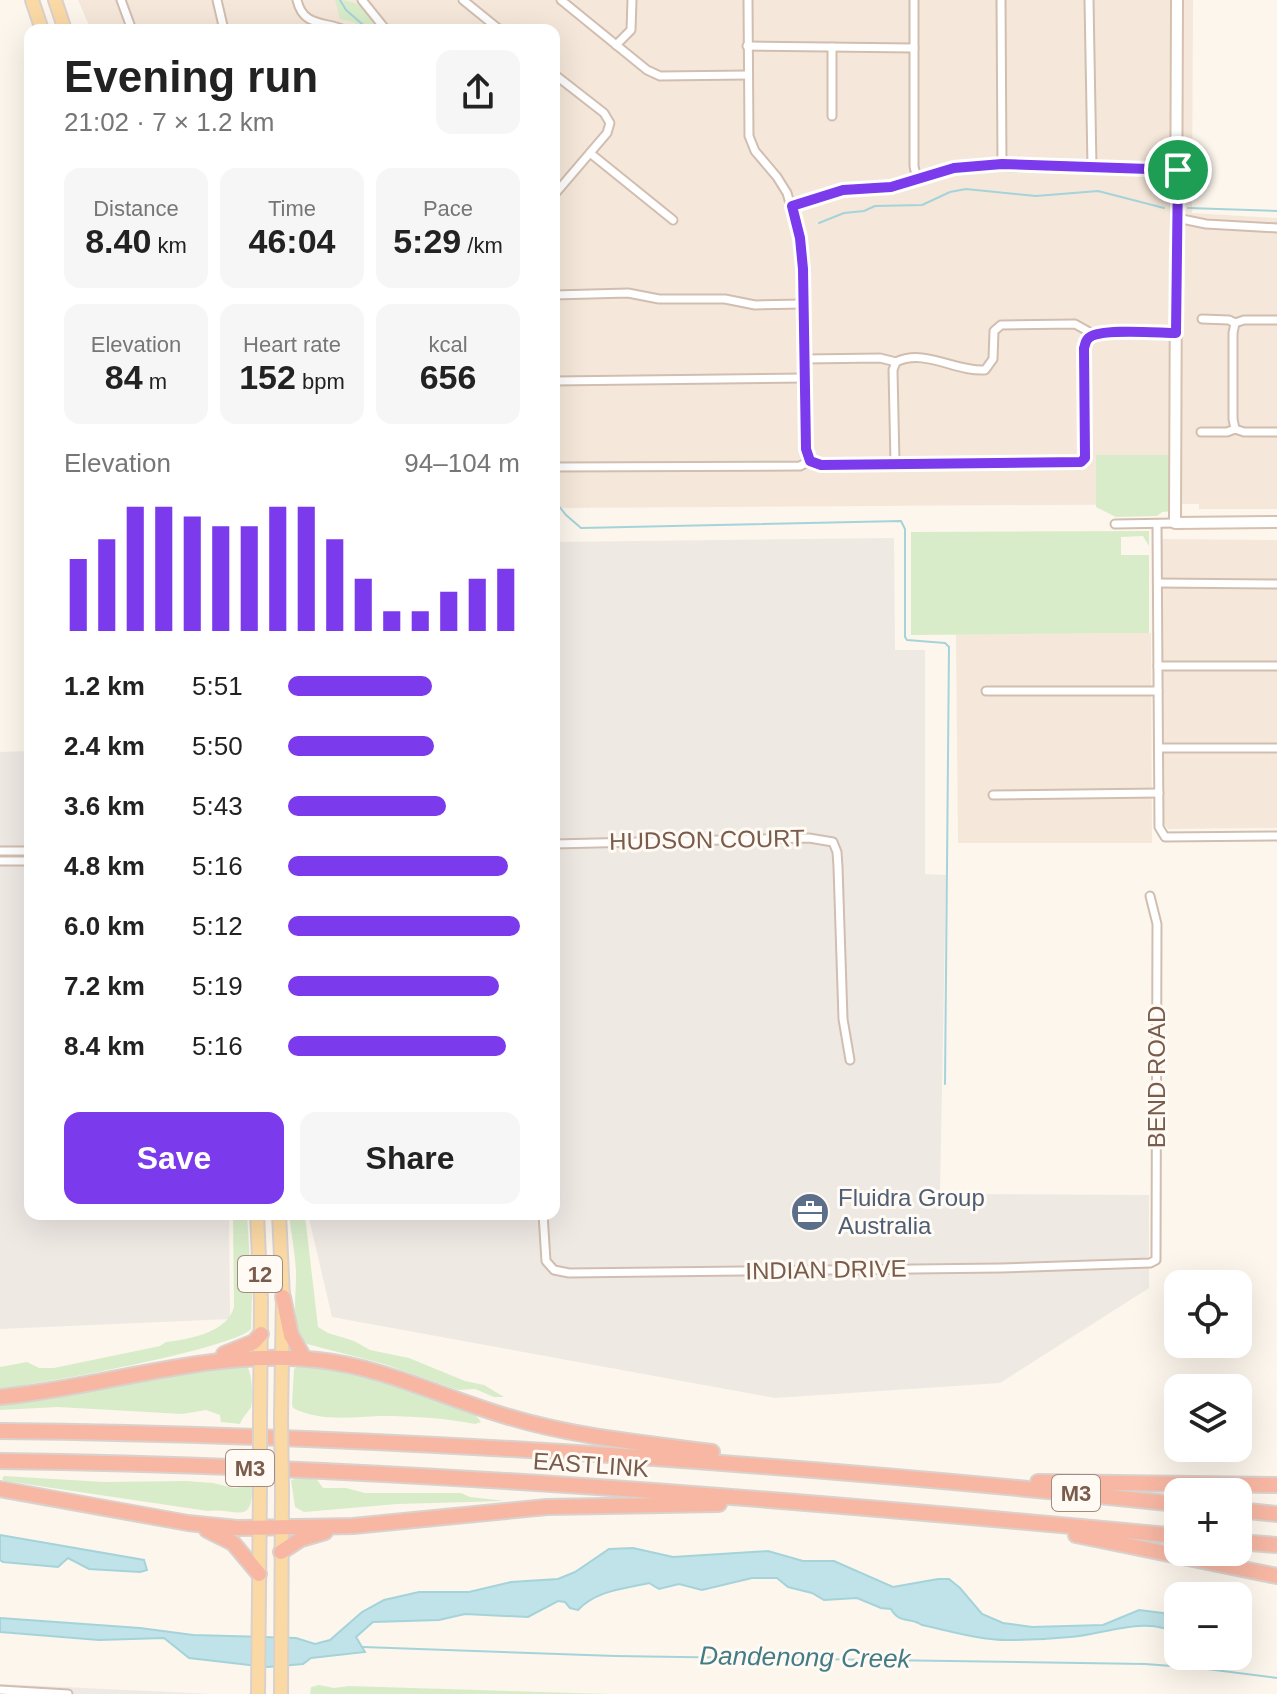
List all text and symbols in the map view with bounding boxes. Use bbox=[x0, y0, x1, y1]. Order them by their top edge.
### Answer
button: share bbox=[436, 50, 520, 134]
text: Evening run bbox=[64, 52, 318, 101]
text: 21:02 · 7 × 1.2 km bbox=[64, 107, 274, 137]
pin bbox=[1144, 136, 1212, 204]
icon: arrive bbox=[1156, 148, 1200, 192]
text: Distance bbox=[93, 196, 179, 221]
text: Time bbox=[268, 196, 316, 221]
text: Pace bbox=[423, 196, 473, 221]
text: 8.40 bbox=[85, 222, 151, 260]
text: 46:04 bbox=[249, 222, 335, 260]
text: 5:29 bbox=[393, 222, 461, 260]
text: km bbox=[151, 233, 187, 258]
text: /km bbox=[461, 233, 503, 258]
text: Elevation bbox=[91, 332, 181, 357]
text: Heart rate bbox=[243, 332, 341, 357]
text: kcal bbox=[428, 332, 468, 357]
text: 84 bbox=[105, 358, 143, 396]
text: 152 bbox=[239, 358, 296, 396]
text: 656 bbox=[420, 358, 476, 396]
text: m bbox=[143, 369, 167, 394]
text: bpm bbox=[296, 369, 345, 394]
text: Elevation bbox=[64, 448, 171, 478]
text: 94–104 m bbox=[404, 448, 520, 478]
text: 1.2 km bbox=[64, 671, 145, 701]
text: 5:51 bbox=[192, 671, 243, 701]
text: 2.4 km bbox=[64, 731, 145, 761]
text: 5:50 bbox=[192, 731, 243, 761]
text: 3.6 km bbox=[64, 791, 145, 821]
text: 5:43 bbox=[192, 791, 243, 821]
street label: HUDSON COURT bbox=[609, 824, 805, 855]
text: 4.8 km bbox=[64, 851, 145, 881]
text: 5:16 bbox=[192, 851, 243, 881]
text: 6.0 km bbox=[64, 911, 145, 941]
text: 5:12 bbox=[192, 911, 243, 941]
text: 7.2 km bbox=[64, 971, 145, 1001]
text: 5:19 bbox=[192, 971, 243, 1001]
street label: BEND ROAD bbox=[1143, 1006, 1170, 1148]
text: 8.4 km bbox=[64, 1031, 145, 1061]
text: 5:16 bbox=[192, 1031, 243, 1061]
button: Save bbox=[64, 1112, 284, 1204]
button: Share bbox=[300, 1112, 520, 1204]
place label: Fluidra Group Australia bbox=[838, 1184, 985, 1239]
office icon: Fluidra Group Australia bbox=[789, 1191, 831, 1233]
street label: INDIAN DRIVE bbox=[745, 1255, 907, 1284]
road number: 12 bbox=[238, 1256, 282, 1292]
map controls bbox=[1164, 1270, 1252, 1670]
button: locate bbox=[1164, 1270, 1252, 1358]
button: layers bbox=[1164, 1374, 1252, 1462]
street label: EASTLINK bbox=[532, 1447, 650, 1482]
road number: M3 bbox=[226, 1450, 274, 1486]
road number: M3 bbox=[1052, 1475, 1100, 1511]
button: + bbox=[1164, 1478, 1252, 1566]
button: − bbox=[1164, 1582, 1252, 1670]
water label: Dandenong Creek bbox=[699, 1640, 913, 1674]

